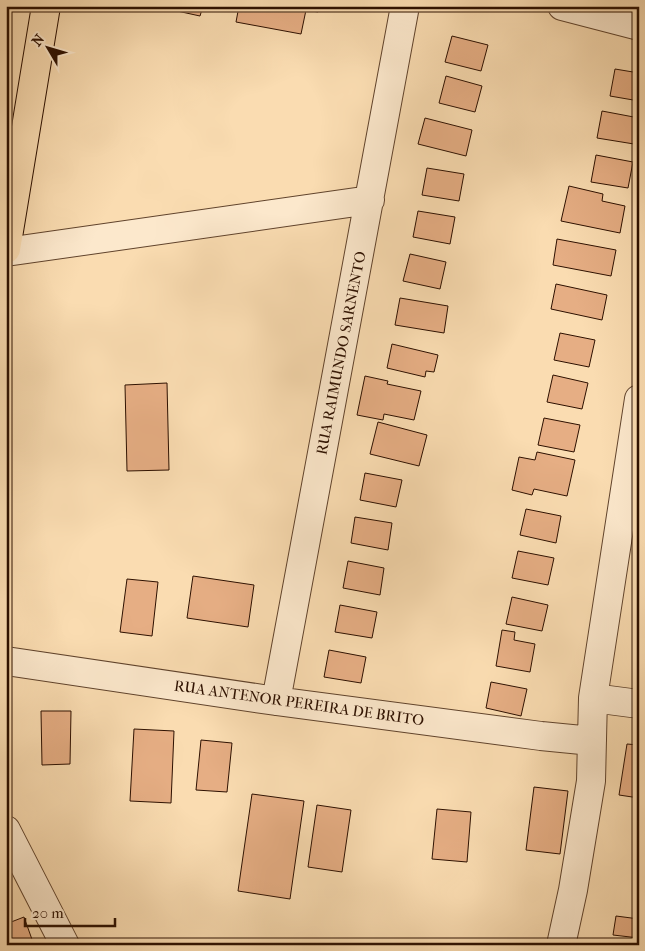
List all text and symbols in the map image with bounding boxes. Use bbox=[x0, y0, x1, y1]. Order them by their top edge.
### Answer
north arrow bbox=[22, 22, 72, 72]
text: N bbox=[28, 31, 48, 50]
street label: RUA RAIMUNDO SARNENTO bbox=[312, 250, 370, 456]
street label: RUA ANTENOR PEREIRA DE BRITO bbox=[173, 677, 425, 729]
scale bar bbox=[25, 896, 115, 928]
text: 20 m bbox=[32, 904, 64, 922]

